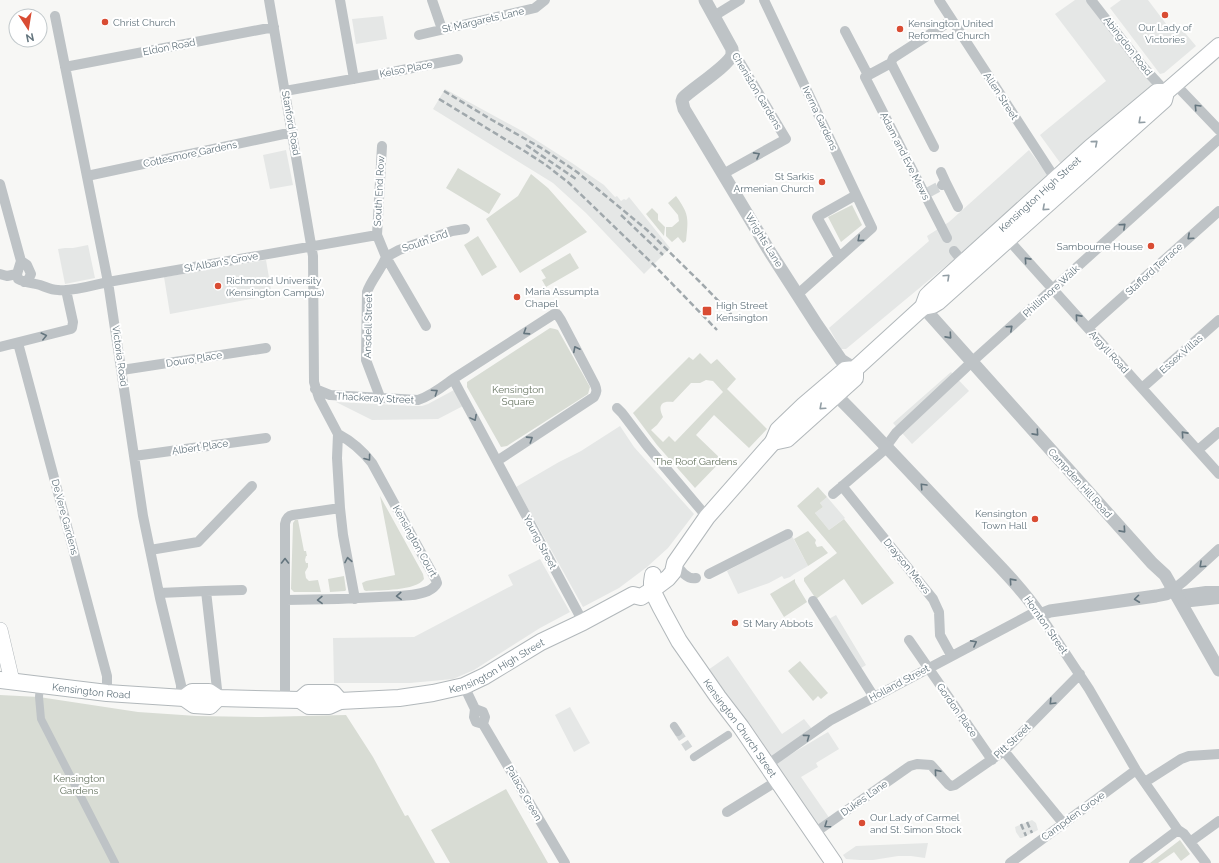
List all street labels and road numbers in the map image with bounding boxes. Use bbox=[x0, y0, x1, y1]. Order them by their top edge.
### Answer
street label: St Margarets Lane bbox=[441, 5, 525, 35]
street label: Abingdon Road bbox=[1102, 14, 1154, 78]
street label: Eldon Road bbox=[142, 37, 196, 57]
street label: Cheniston Gardens bbox=[730, 51, 784, 132]
street label: Kelso Place bbox=[379, 58, 434, 80]
street label: Allen Street bbox=[982, 70, 1021, 122]
street label: Iverna Gardens bbox=[800, 84, 840, 152]
street label: Stanford Road bbox=[280, 90, 302, 156]
street label: Adam and Eve Mews bbox=[878, 110, 932, 202]
street label: Cottesmore Gardens bbox=[142, 139, 238, 169]
street label: Kensington High Street bbox=[996, 154, 1083, 234]
street label: South End Row bbox=[372, 155, 386, 227]
street label: Wrights Lane bbox=[743, 211, 785, 269]
street label: South End bbox=[401, 228, 449, 254]
street label: Stafford Terrace bbox=[1123, 240, 1185, 297]
street label: St Alban's Grove bbox=[183, 250, 259, 274]
street label: Phillimore Walk bbox=[1021, 262, 1082, 319]
street label: Ansdell Street bbox=[362, 293, 374, 359]
street label: Victoria Road bbox=[110, 325, 130, 387]
street label: Argyll Road bbox=[1087, 328, 1131, 376]
street label: Essex Villas bbox=[1157, 332, 1205, 376]
street label: Douro Place bbox=[165, 349, 223, 369]
street label: Thackeray Street bbox=[336, 390, 415, 406]
street label: Albert Place bbox=[171, 438, 229, 456]
street label: Campden Hill Road bbox=[1046, 446, 1114, 520]
street label: De Vere Gardens bbox=[50, 478, 80, 556]
street label: Kensington Court bbox=[391, 503, 440, 579]
street label: Young Street bbox=[521, 513, 559, 572]
street label: Drayson Mews bbox=[881, 536, 933, 596]
street label: Hornton Street bbox=[1022, 594, 1070, 656]
street label: Kensington High Street bbox=[448, 636, 546, 695]
street label: Holland Street bbox=[867, 662, 931, 703]
street label: Kensington Church Street bbox=[701, 677, 779, 780]
street label: Kensington Road bbox=[52, 681, 131, 700]
street label: Gordon Place bbox=[935, 681, 980, 739]
street label: Pitt Street bbox=[992, 721, 1033, 760]
street label: Palace Green bbox=[504, 764, 544, 823]
street label: Dukes Lane bbox=[839, 778, 890, 818]
street label: Campden Grove bbox=[1039, 789, 1107, 843]

